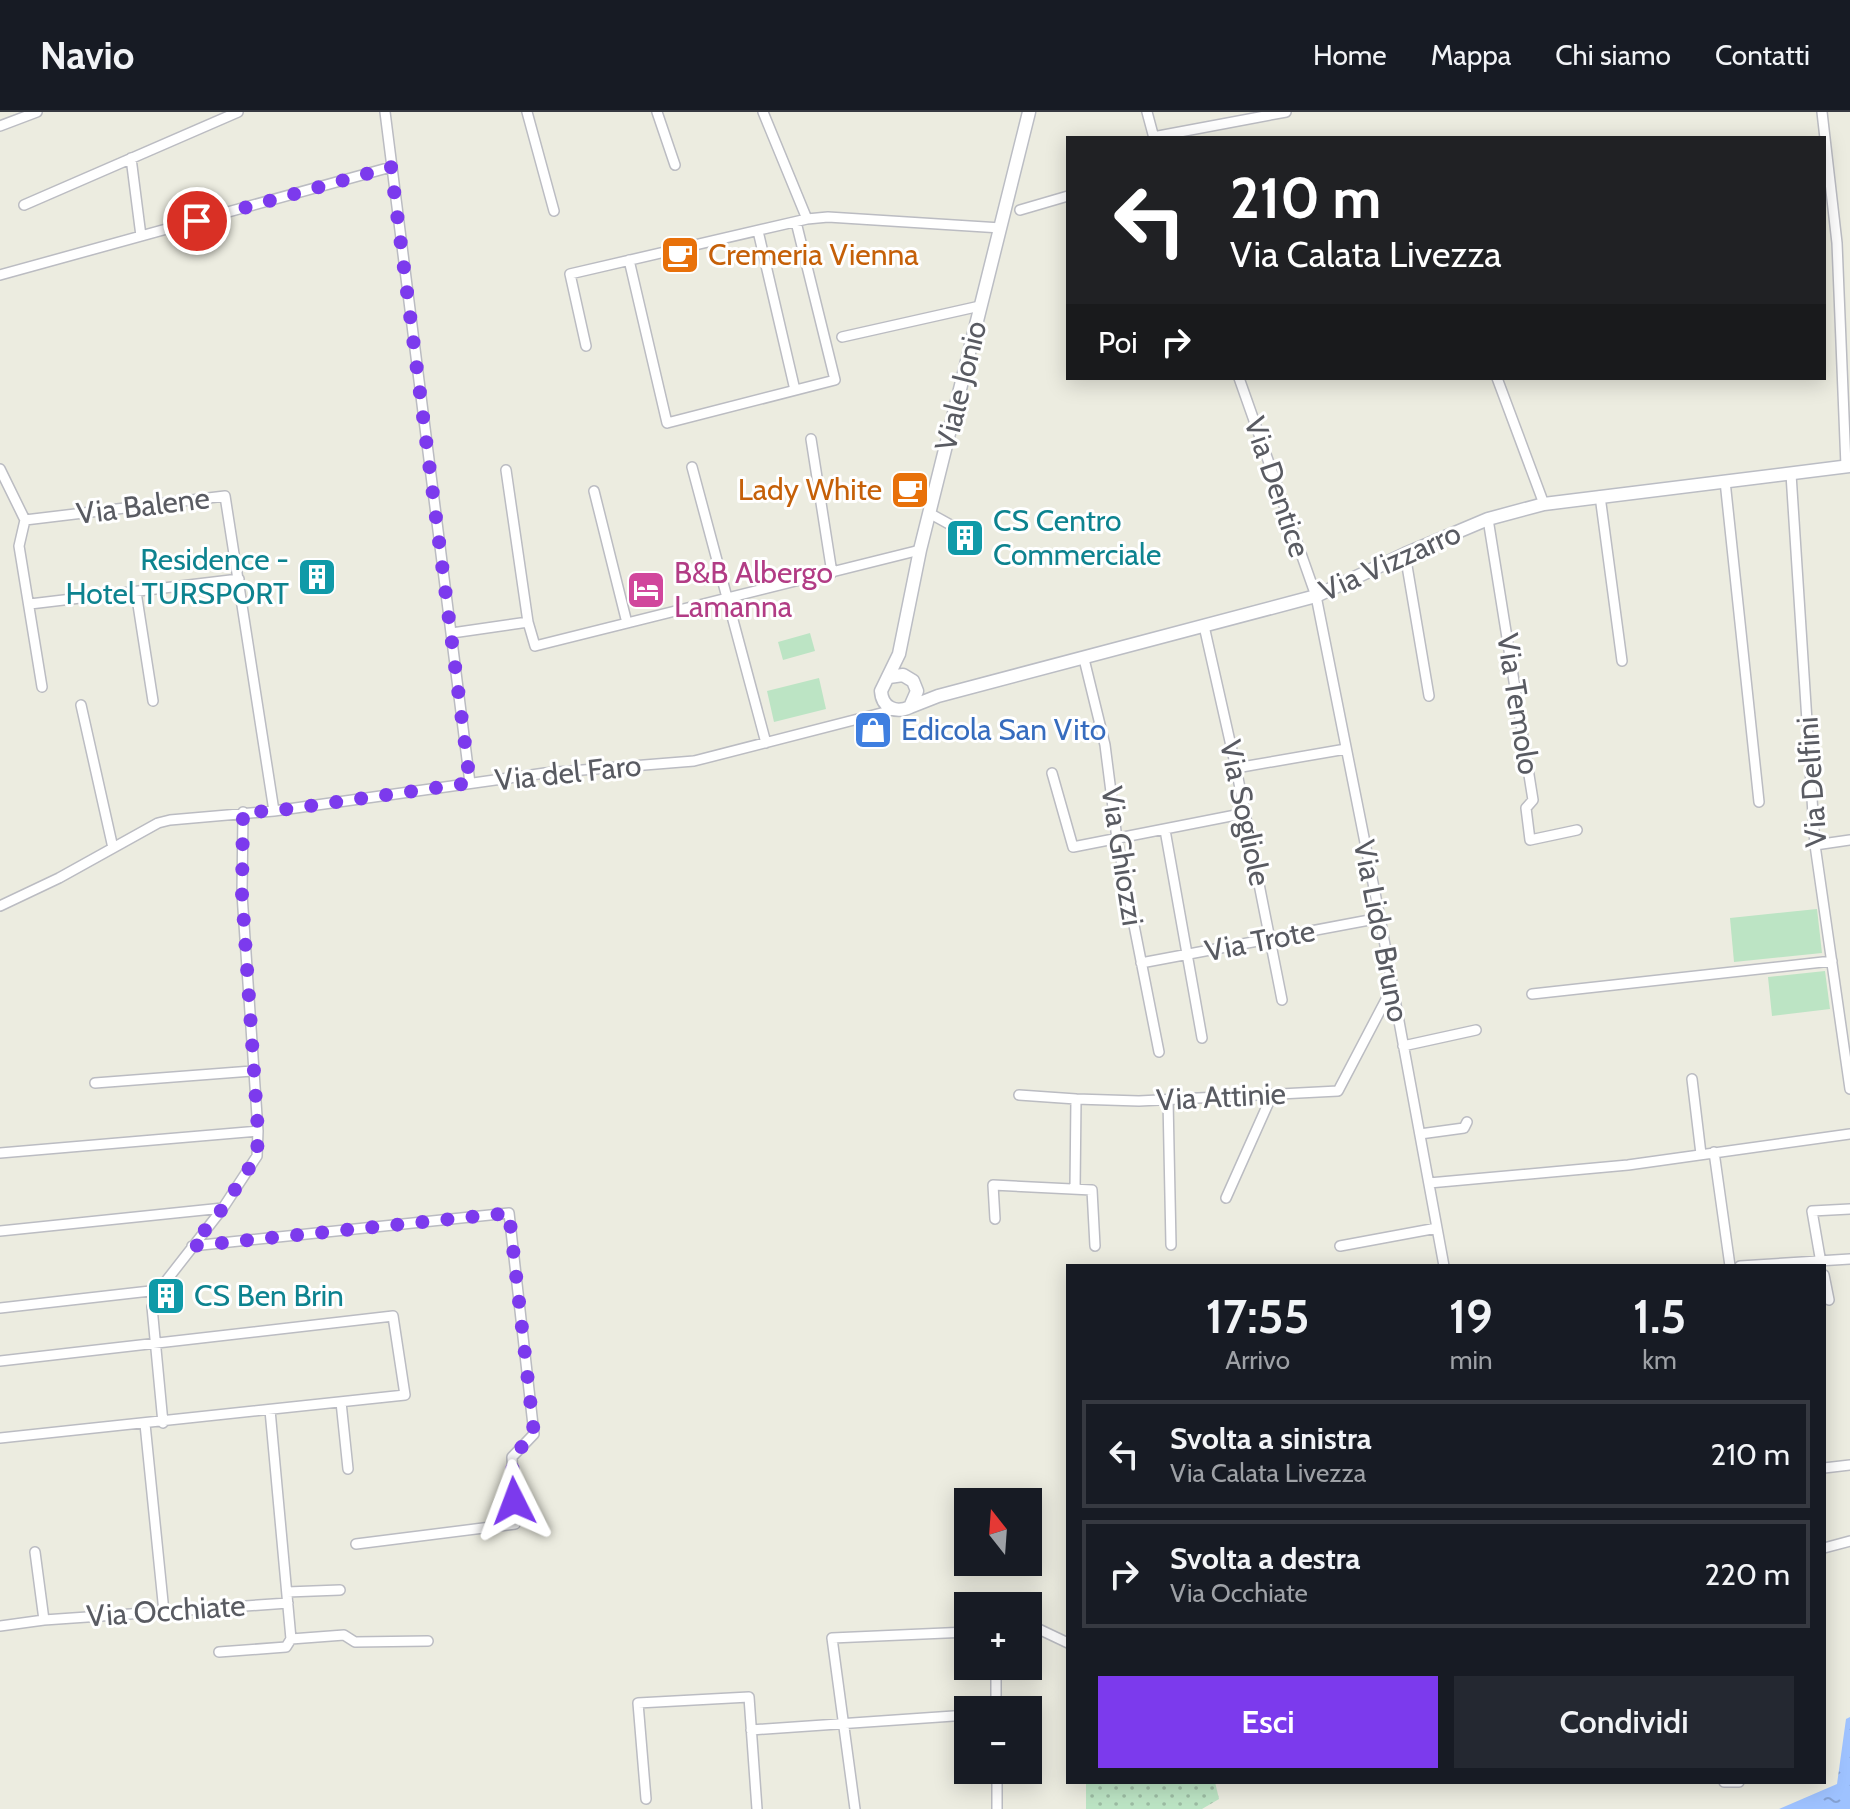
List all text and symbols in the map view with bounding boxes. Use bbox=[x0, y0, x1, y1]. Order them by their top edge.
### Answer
text: Navio bbox=[40, 32, 134, 79]
text: Home bbox=[1313, 38, 1387, 72]
text: Mappa bbox=[1431, 38, 1511, 72]
text: Chi siamo bbox=[1555, 38, 1671, 72]
text: Contatti bbox=[1715, 38, 1810, 72]
text: 210 m bbox=[1230, 164, 1381, 232]
icon: left bbox=[1098, 168, 1202, 272]
pin bbox=[163, 187, 231, 255]
icon: arrive bbox=[175, 199, 219, 243]
text: Via Calata Livezza bbox=[1230, 232, 1502, 276]
cafe icon: Cremeria Vienna bbox=[659, 234, 701, 276]
place label: Cremeria Vienna bbox=[708, 236, 919, 273]
street label: Viale Jonio bbox=[927, 317, 995, 455]
icon: right bbox=[1154, 320, 1198, 364]
text: Poi bbox=[1098, 324, 1138, 361]
street label: Via Dentice bbox=[1236, 412, 1319, 562]
cafe icon: Lady White bbox=[889, 469, 931, 511]
place label: Lady White bbox=[738, 471, 882, 508]
street label: Via Balene bbox=[74, 479, 212, 532]
place label: CS Centro Commerciale bbox=[993, 502, 1161, 573]
street label: Via Vizzarro bbox=[1313, 514, 1466, 609]
building icon: CS Centro Commerciale bbox=[944, 517, 986, 559]
place label: Residence - Hotel TURSPORT bbox=[65, 541, 289, 612]
place label: B&B Albergo Lamanna bbox=[674, 554, 833, 625]
building icon: Residence - Hotel TURSPORT bbox=[296, 556, 338, 598]
hotel icon: B&B Albergo Lamanna bbox=[625, 569, 667, 611]
street label: Via Temolo bbox=[1489, 631, 1548, 777]
shop icon: Edicola San Vito bbox=[852, 709, 894, 751]
place label: Edicola San Vito bbox=[901, 711, 1106, 748]
street label: Via Delfini bbox=[1788, 716, 1835, 848]
street label: Via Sogliole bbox=[1212, 737, 1279, 889]
street label: Via del Faro bbox=[493, 746, 643, 799]
street label: Via Ghiozzi bbox=[1093, 784, 1152, 928]
street label: Via Lido Bruno bbox=[1346, 837, 1417, 1025]
street label: Via Trote bbox=[1202, 912, 1318, 969]
street label: Via Attinie bbox=[1155, 1075, 1287, 1118]
building icon: CS Ben Brin bbox=[145, 1275, 187, 1317]
place label: CS Ben Brin bbox=[194, 1277, 344, 1314]
text: 17:55 bbox=[1206, 1287, 1309, 1345]
text: 19 bbox=[1449, 1287, 1493, 1345]
text: 1.5 bbox=[1633, 1287, 1686, 1345]
text: Arrivo bbox=[1225, 1344, 1290, 1376]
text: min bbox=[1450, 1344, 1493, 1376]
text: km bbox=[1642, 1344, 1677, 1376]
text: Svolta a sinistra bbox=[1170, 1420, 1372, 1457]
icon: left bbox=[1102, 1432, 1146, 1476]
text: 210 m bbox=[1710, 1436, 1790, 1473]
text: Via Calata Livezza bbox=[1170, 1457, 1366, 1489]
position arrow bbox=[472, 1459, 556, 1543]
north arrow bbox=[954, 1488, 1042, 1576]
map controls bbox=[954, 1488, 1042, 1784]
text: Svolta a destra bbox=[1170, 1540, 1361, 1577]
icon: right bbox=[1102, 1552, 1146, 1596]
text: 220 m bbox=[1705, 1556, 1790, 1593]
text: Via Occhiate bbox=[1170, 1577, 1308, 1609]
street label: Via Occhiate bbox=[85, 1586, 247, 1635]
button: + bbox=[954, 1592, 1042, 1680]
button: Esci bbox=[1098, 1676, 1438, 1768]
button: Condividi bbox=[1454, 1676, 1794, 1768]
button: − bbox=[954, 1696, 1042, 1784]

